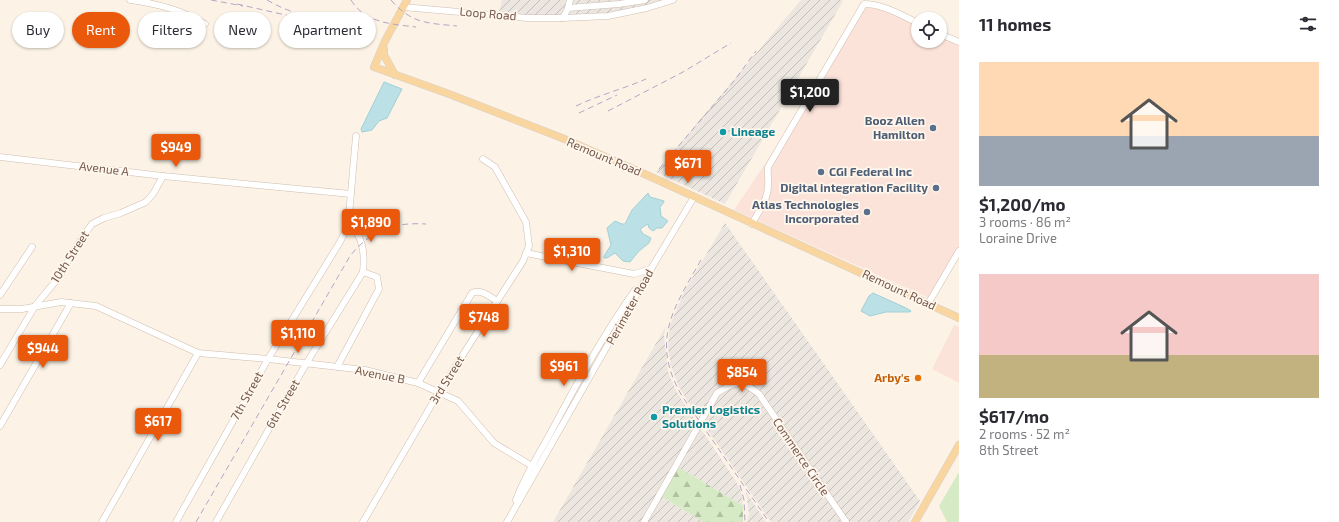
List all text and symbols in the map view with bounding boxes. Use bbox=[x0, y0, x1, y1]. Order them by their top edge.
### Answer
street label: Loop Road bbox=[459, 4, 517, 22]
chip: Buy bbox=[12, 12, 64, 48]
chip: Rent bbox=[72, 12, 130, 48]
chip: Filters bbox=[138, 12, 206, 48]
chip: New bbox=[214, 12, 271, 48]
chip: Apartment bbox=[279, 12, 376, 48]
map controls bbox=[911, 12, 947, 48]
button: locate bbox=[911, 12, 947, 48]
icon: filters bbox=[1297, 13, 1319, 35]
text: 11 homes bbox=[979, 14, 1051, 34]
pin: $1,200 bbox=[777, 79, 843, 113]
text: $1,200 bbox=[790, 84, 830, 100]
icon: home bbox=[1113, 88, 1185, 160]
place label: Booz Allen Hamilton bbox=[865, 113, 925, 141]
marker: Booz Allen Hamilton bbox=[928, 123, 938, 133]
place label: Lineage bbox=[731, 124, 775, 138]
marker: Lineage bbox=[718, 127, 728, 137]
pin: $949 bbox=[152, 134, 200, 168]
street label: Remount Road bbox=[565, 134, 644, 178]
text: $949 bbox=[160, 139, 192, 155]
pin: $671 bbox=[664, 150, 712, 184]
text: $671 bbox=[674, 155, 702, 171]
street label: Avenue A bbox=[78, 158, 130, 178]
place label: CGI Federal Inc bbox=[829, 164, 912, 178]
marker: CGI Federal Inc bbox=[816, 167, 826, 177]
place label: Digital integration Facility bbox=[780, 180, 928, 195]
marker: Digital integration Facility bbox=[931, 183, 941, 193]
text: $1,200/mo bbox=[979, 194, 1066, 214]
place label: Atlas Technologies Incorporated bbox=[752, 197, 859, 225]
marker: Atlas Technologies Incorporated bbox=[862, 207, 872, 217]
pin: $1,890 bbox=[338, 209, 404, 243]
text: $1,890 bbox=[351, 214, 391, 230]
text: 3 rooms · 86 m² bbox=[979, 214, 1071, 230]
street label: 10th Street bbox=[47, 227, 91, 285]
text: Loraine Drive bbox=[979, 230, 1057, 246]
pin: $1,310 bbox=[539, 238, 605, 272]
text: $1,310 bbox=[553, 243, 591, 259]
street label: Perimeter Road bbox=[603, 266, 656, 347]
street label: Remount Road bbox=[860, 266, 939, 312]
icon: home bbox=[1113, 300, 1185, 372]
pin: $748 bbox=[460, 304, 508, 338]
text: $748 bbox=[469, 309, 499, 325]
pin: $1,110 bbox=[265, 320, 331, 354]
text: $1,110 bbox=[280, 325, 316, 341]
pin: $944 bbox=[19, 335, 67, 369]
text: $944 bbox=[27, 340, 59, 356]
street label: 3rd Street bbox=[426, 352, 467, 406]
pin: $961 bbox=[540, 353, 588, 387]
text: $961 bbox=[550, 358, 578, 374]
pin: $854 bbox=[718, 359, 766, 393]
street label: Avenue B bbox=[354, 362, 406, 386]
text: $854 bbox=[726, 364, 758, 380]
street label: 7th Street bbox=[227, 368, 265, 422]
place label: Arby's bbox=[874, 370, 910, 385]
marker: Arby's bbox=[913, 373, 923, 383]
street label: 6th Street bbox=[262, 376, 302, 431]
place label: Premier Logistics Solutions bbox=[662, 402, 760, 430]
text: $617/mo bbox=[979, 406, 1049, 426]
pin: $617 bbox=[134, 408, 182, 442]
marker: Premier Logistics Solutions bbox=[649, 412, 659, 422]
text: $617 bbox=[144, 413, 172, 429]
street label: Commerce Circle bbox=[771, 415, 833, 498]
text: 2 rooms · 52 m² bbox=[979, 426, 1070, 442]
text: 8th Street bbox=[979, 442, 1038, 458]

